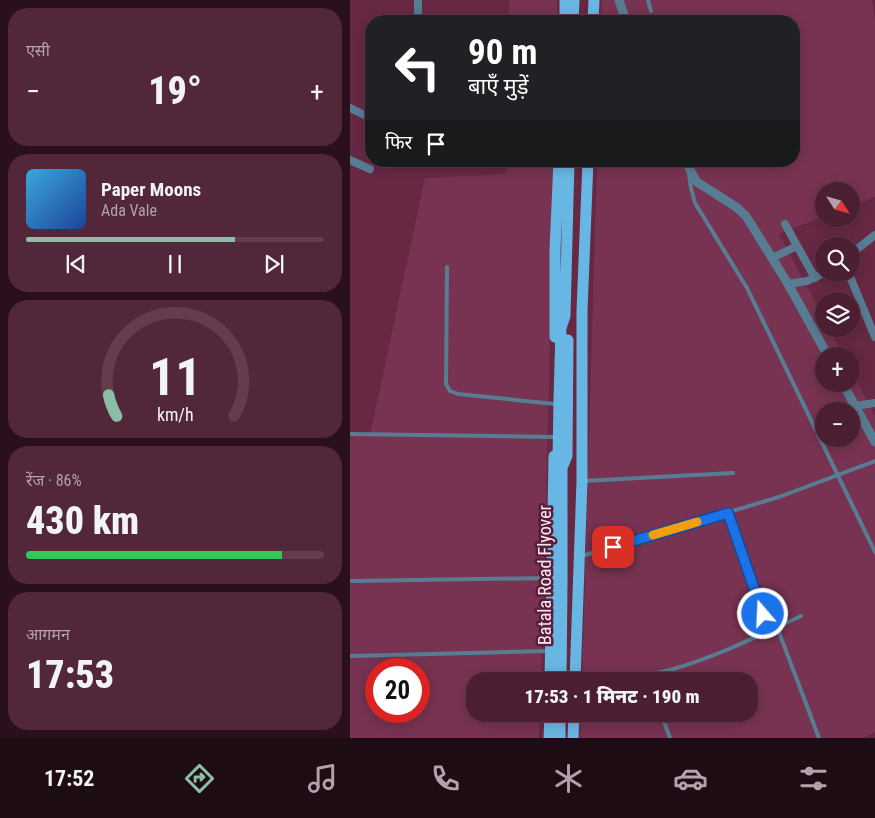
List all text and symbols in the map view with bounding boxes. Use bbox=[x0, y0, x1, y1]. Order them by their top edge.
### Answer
text: 90 m bbox=[468, 32, 537, 73]
icon: left bbox=[385, 35, 450, 100]
text: एसी bbox=[26, 41, 50, 60]
text: 19° bbox=[148, 69, 202, 113]
text: बाएँ मुड़ें bbox=[468, 74, 528, 99]
text: − bbox=[26, 75, 40, 108]
text: + bbox=[310, 75, 324, 108]
icon: arrive bbox=[422, 130, 450, 158]
text: फिर bbox=[385, 131, 412, 154]
text: Paper Moons bbox=[101, 178, 201, 201]
north arrow bbox=[815, 182, 860, 228]
map controls bbox=[815, 182, 860, 447]
text: Ada Vale bbox=[101, 201, 157, 220]
button: search bbox=[815, 237, 860, 282]
icon: previous bbox=[62, 250, 90, 278]
icon: pause bbox=[161, 250, 189, 278]
icon: next bbox=[260, 250, 288, 278]
button: layers bbox=[815, 292, 860, 337]
text: 11 bbox=[149, 347, 201, 408]
button: + bbox=[815, 347, 860, 392]
button: − bbox=[815, 402, 860, 447]
text: km/h bbox=[157, 404, 193, 425]
text: रेंज · 86% bbox=[26, 471, 82, 490]
text: 430 km bbox=[26, 499, 139, 543]
street label: Batala Road Flyover bbox=[534, 504, 555, 645]
pin bbox=[592, 526, 634, 568]
icon: arrive bbox=[599, 533, 627, 561]
position arrow bbox=[736, 587, 788, 639]
text: आगमन bbox=[26, 625, 70, 644]
text: 17:53 bbox=[26, 653, 114, 697]
speed limit sign: 20 bbox=[365, 658, 430, 723]
text: 17:53 · 1 मिनट · 190 m bbox=[524, 685, 700, 708]
icon: directions bbox=[182, 761, 217, 796]
icon: music bbox=[305, 761, 340, 796]
icon: phone bbox=[428, 761, 463, 796]
icon: climate bbox=[551, 761, 586, 796]
icon: car bbox=[673, 761, 708, 796]
icon: filters bbox=[796, 761, 831, 796]
text: 17:52 bbox=[44, 766, 94, 791]

